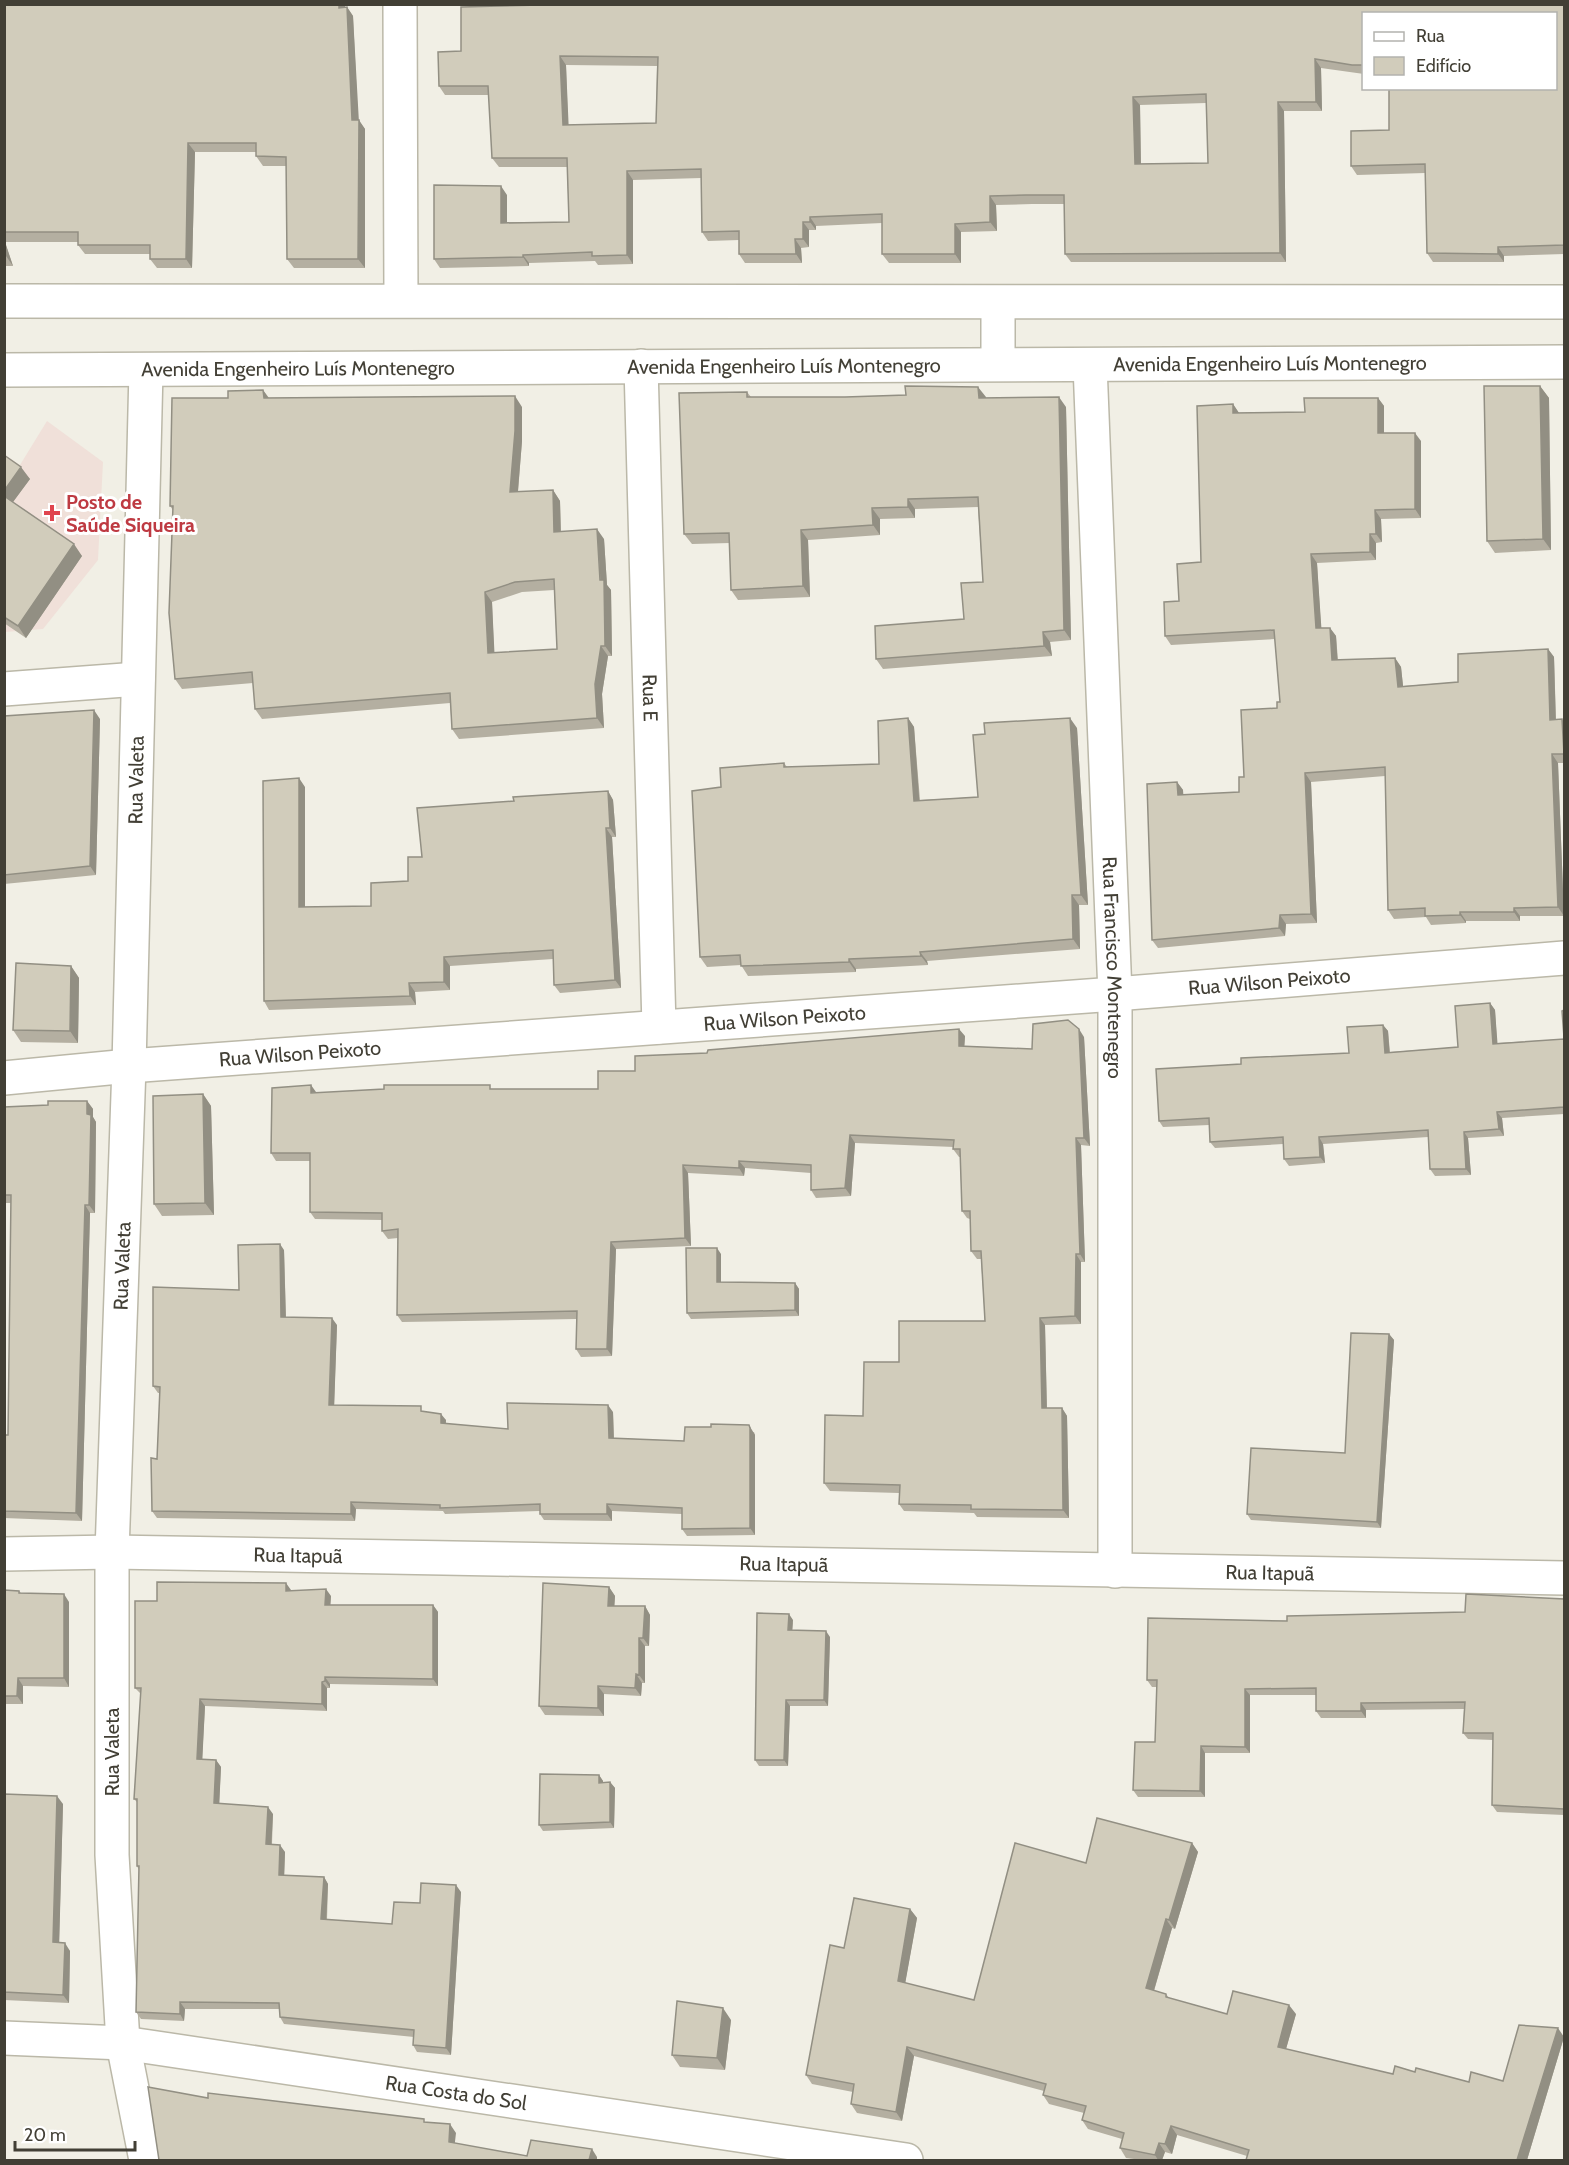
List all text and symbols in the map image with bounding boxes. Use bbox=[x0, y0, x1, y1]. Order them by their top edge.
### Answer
legend bbox=[1362, 12, 1557, 90]
text: Rua bbox=[1416, 25, 1445, 47]
text: Edifício bbox=[1416, 55, 1471, 77]
street label: Avenida Engenheiro Luís Montenegro bbox=[1113, 351, 1427, 376]
street label: Avenida Engenheiro Luís Montenegro bbox=[627, 353, 941, 379]
street label: Avenida Engenheiro Luís Montenegro bbox=[141, 356, 455, 381]
place label: Posto de Saúde Siqueira bbox=[66, 490, 195, 537]
marker: Posto de Saúde Siqueira bbox=[43, 504, 61, 522]
street label: Rua E bbox=[637, 674, 663, 722]
street label: Rua Valeta bbox=[123, 735, 149, 825]
street label: Rua Francisco Montenegro bbox=[1098, 856, 1127, 1079]
street label: Rua Wilson Peixoto bbox=[1187, 963, 1351, 1000]
street label: Rua Wilson Peixoto bbox=[703, 1000, 867, 1036]
street label: Rua Wilson Peixoto bbox=[218, 1036, 382, 1071]
street label: Rua Valeta bbox=[108, 1221, 136, 1311]
street label: Rua Itapuã bbox=[253, 1543, 343, 1568]
street label: Rua Itapuã bbox=[739, 1551, 829, 1577]
street label: Rua Itapuã bbox=[1225, 1560, 1315, 1586]
street label: Rua Valeta bbox=[100, 1707, 124, 1796]
street label: Rua Costa do Sol bbox=[384, 2070, 529, 2115]
scale bar bbox=[15, 2114, 135, 2152]
text: 20 m bbox=[24, 2124, 66, 2146]

